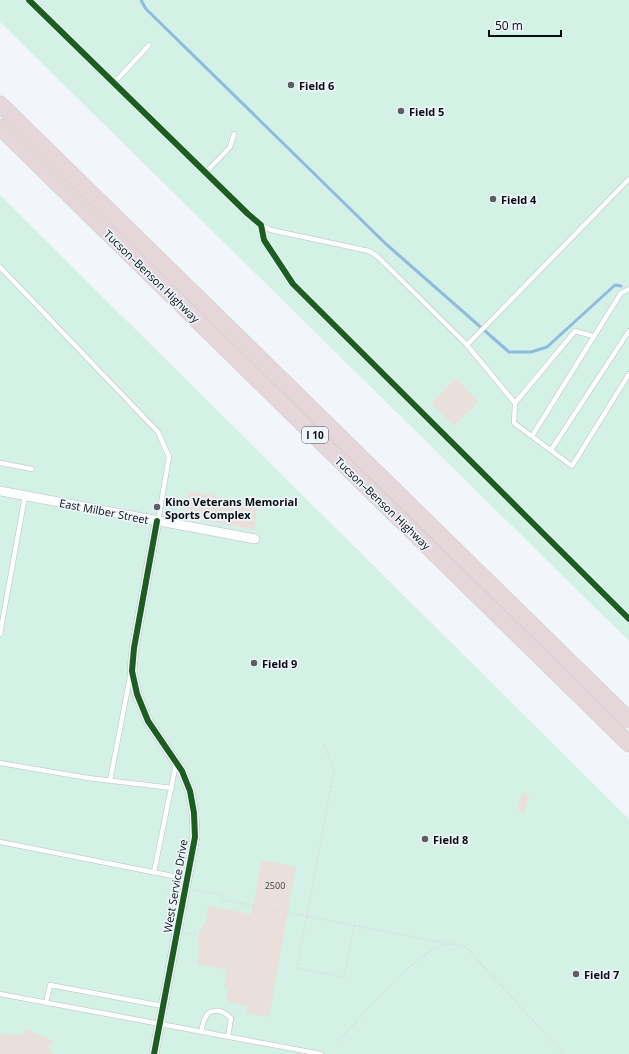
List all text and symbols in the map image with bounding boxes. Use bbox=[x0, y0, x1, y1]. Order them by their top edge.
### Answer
scale bar bbox=[489, 12, 561, 38]
text: 50 m bbox=[495, 17, 523, 34]
place label: Field 6 bbox=[299, 78, 334, 93]
marker: Field 6 bbox=[286, 80, 296, 90]
place label: Field 5 bbox=[409, 104, 444, 119]
marker: Field 5 bbox=[396, 106, 406, 116]
place label: Field 4 bbox=[501, 192, 537, 207]
marker: Field 4 bbox=[488, 194, 498, 204]
street label: Tucson–Benson Highway bbox=[101, 226, 203, 326]
road number: I 10 bbox=[302, 427, 328, 443]
street label: Tucson–Benson Highway bbox=[332, 453, 434, 553]
place label: Kino Veterans Memorial Sports Complex bbox=[165, 494, 298, 522]
street label: East Milber Street bbox=[58, 495, 150, 527]
marker: Kino Veterans Memorial Sports Complex bbox=[152, 502, 162, 512]
place label: Field 9 bbox=[262, 656, 297, 671]
marker: Field 9 bbox=[249, 658, 259, 668]
place label: Field 8 bbox=[433, 832, 468, 847]
marker: Field 8 bbox=[420, 834, 430, 844]
street label: West Service Drive bbox=[159, 838, 191, 934]
house number: 2500 bbox=[265, 879, 285, 892]
place label: Field 7 bbox=[584, 967, 619, 982]
marker: Field 7 bbox=[571, 969, 581, 979]

